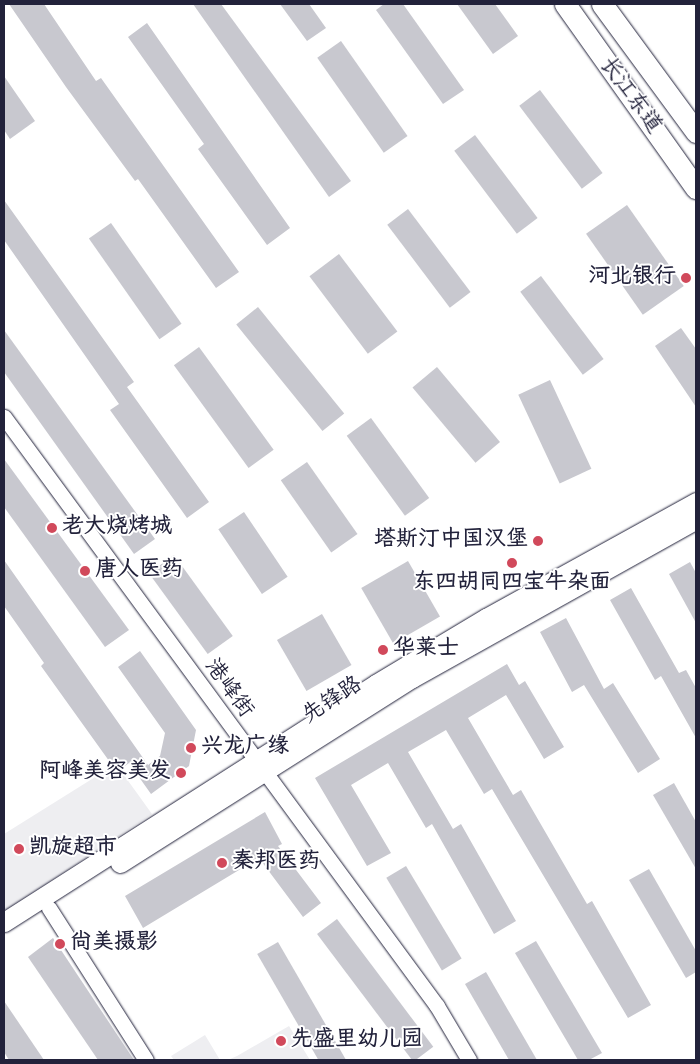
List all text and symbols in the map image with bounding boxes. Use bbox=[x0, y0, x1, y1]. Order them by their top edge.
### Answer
street label: 长江东道 bbox=[593, 53, 667, 139]
place label: 河北银行 bbox=[588, 265, 676, 291]
marker: 河北银行 bbox=[680, 272, 692, 284]
place label: 老大烧烤城 bbox=[62, 515, 172, 541]
marker: 老大烧烤城 bbox=[46, 522, 58, 534]
place label: 塔斯汀中国汉堡 bbox=[374, 528, 528, 554]
marker: 塔斯汀中国汉堡 bbox=[532, 535, 544, 547]
marker: 东四胡同四宝牛杂面 bbox=[506, 557, 518, 569]
place label: 唐人医药 bbox=[95, 558, 183, 584]
marker: 唐人医药 bbox=[79, 565, 91, 577]
place label: 东四胡同四宝牛杂面 bbox=[413, 571, 611, 597]
place label: 华莱士 bbox=[393, 637, 459, 663]
marker: 华莱士 bbox=[377, 644, 389, 656]
street label: 港峰街 bbox=[198, 655, 258, 723]
street label: 先锋路 bbox=[298, 672, 368, 730]
place label: 兴龙广缘 bbox=[201, 735, 289, 761]
marker: 兴龙广缘 bbox=[185, 742, 197, 754]
place label: 阿峰美容美发 bbox=[39, 760, 171, 786]
marker: 阿峰美容美发 bbox=[175, 767, 187, 779]
place label: 凯旋超市 bbox=[29, 836, 117, 862]
marker: 凯旋超市 bbox=[13, 843, 25, 855]
place label: 秦邦医药 bbox=[232, 850, 320, 876]
marker: 秦邦医药 bbox=[216, 857, 228, 869]
place label: 尚美摄影 bbox=[70, 931, 158, 957]
marker: 尚美摄影 bbox=[54, 938, 66, 950]
place label: 先盛里幼儿园 bbox=[291, 1028, 423, 1054]
marker: 先盛里幼儿园 bbox=[275, 1035, 287, 1047]

